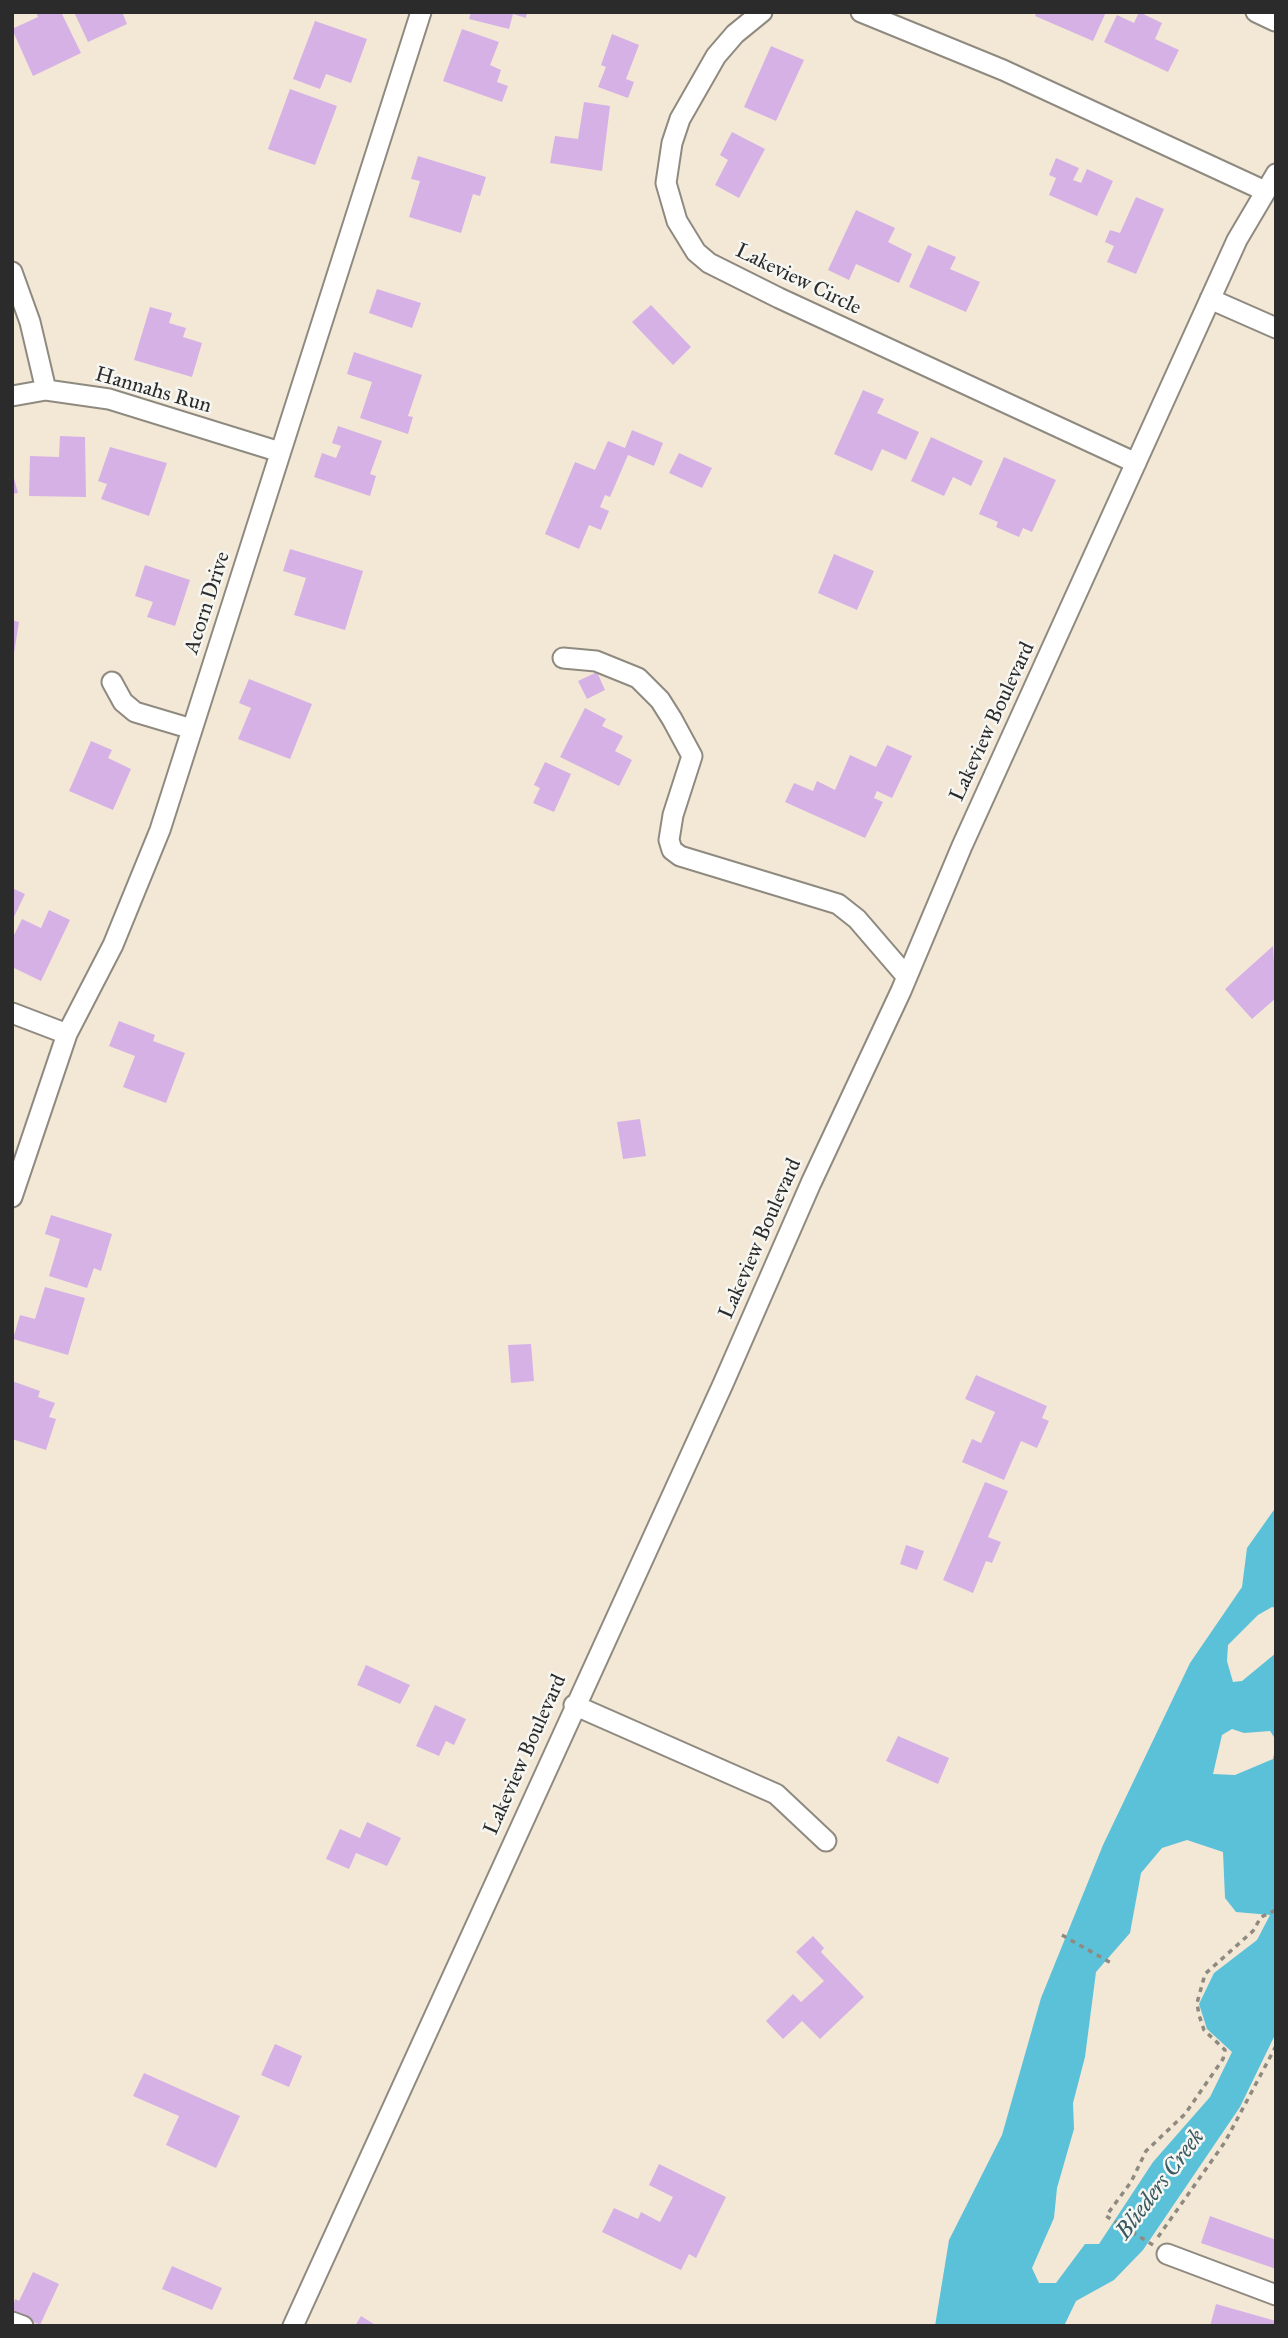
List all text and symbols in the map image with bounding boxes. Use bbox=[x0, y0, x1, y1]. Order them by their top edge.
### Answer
street label: Lakeview Circle bbox=[731, 239, 865, 321]
street label: Hannahs Run bbox=[92, 362, 214, 420]
street label: Acorn Drive bbox=[180, 549, 236, 657]
street label: Lakeview Boulevard bbox=[945, 638, 1041, 806]
street label: Lakeview Boulevard bbox=[714, 1155, 808, 1323]
street label: Lakeview Boulevard bbox=[479, 1671, 573, 1839]
water label: Blieders Creek bbox=[1111, 2125, 1211, 2245]

